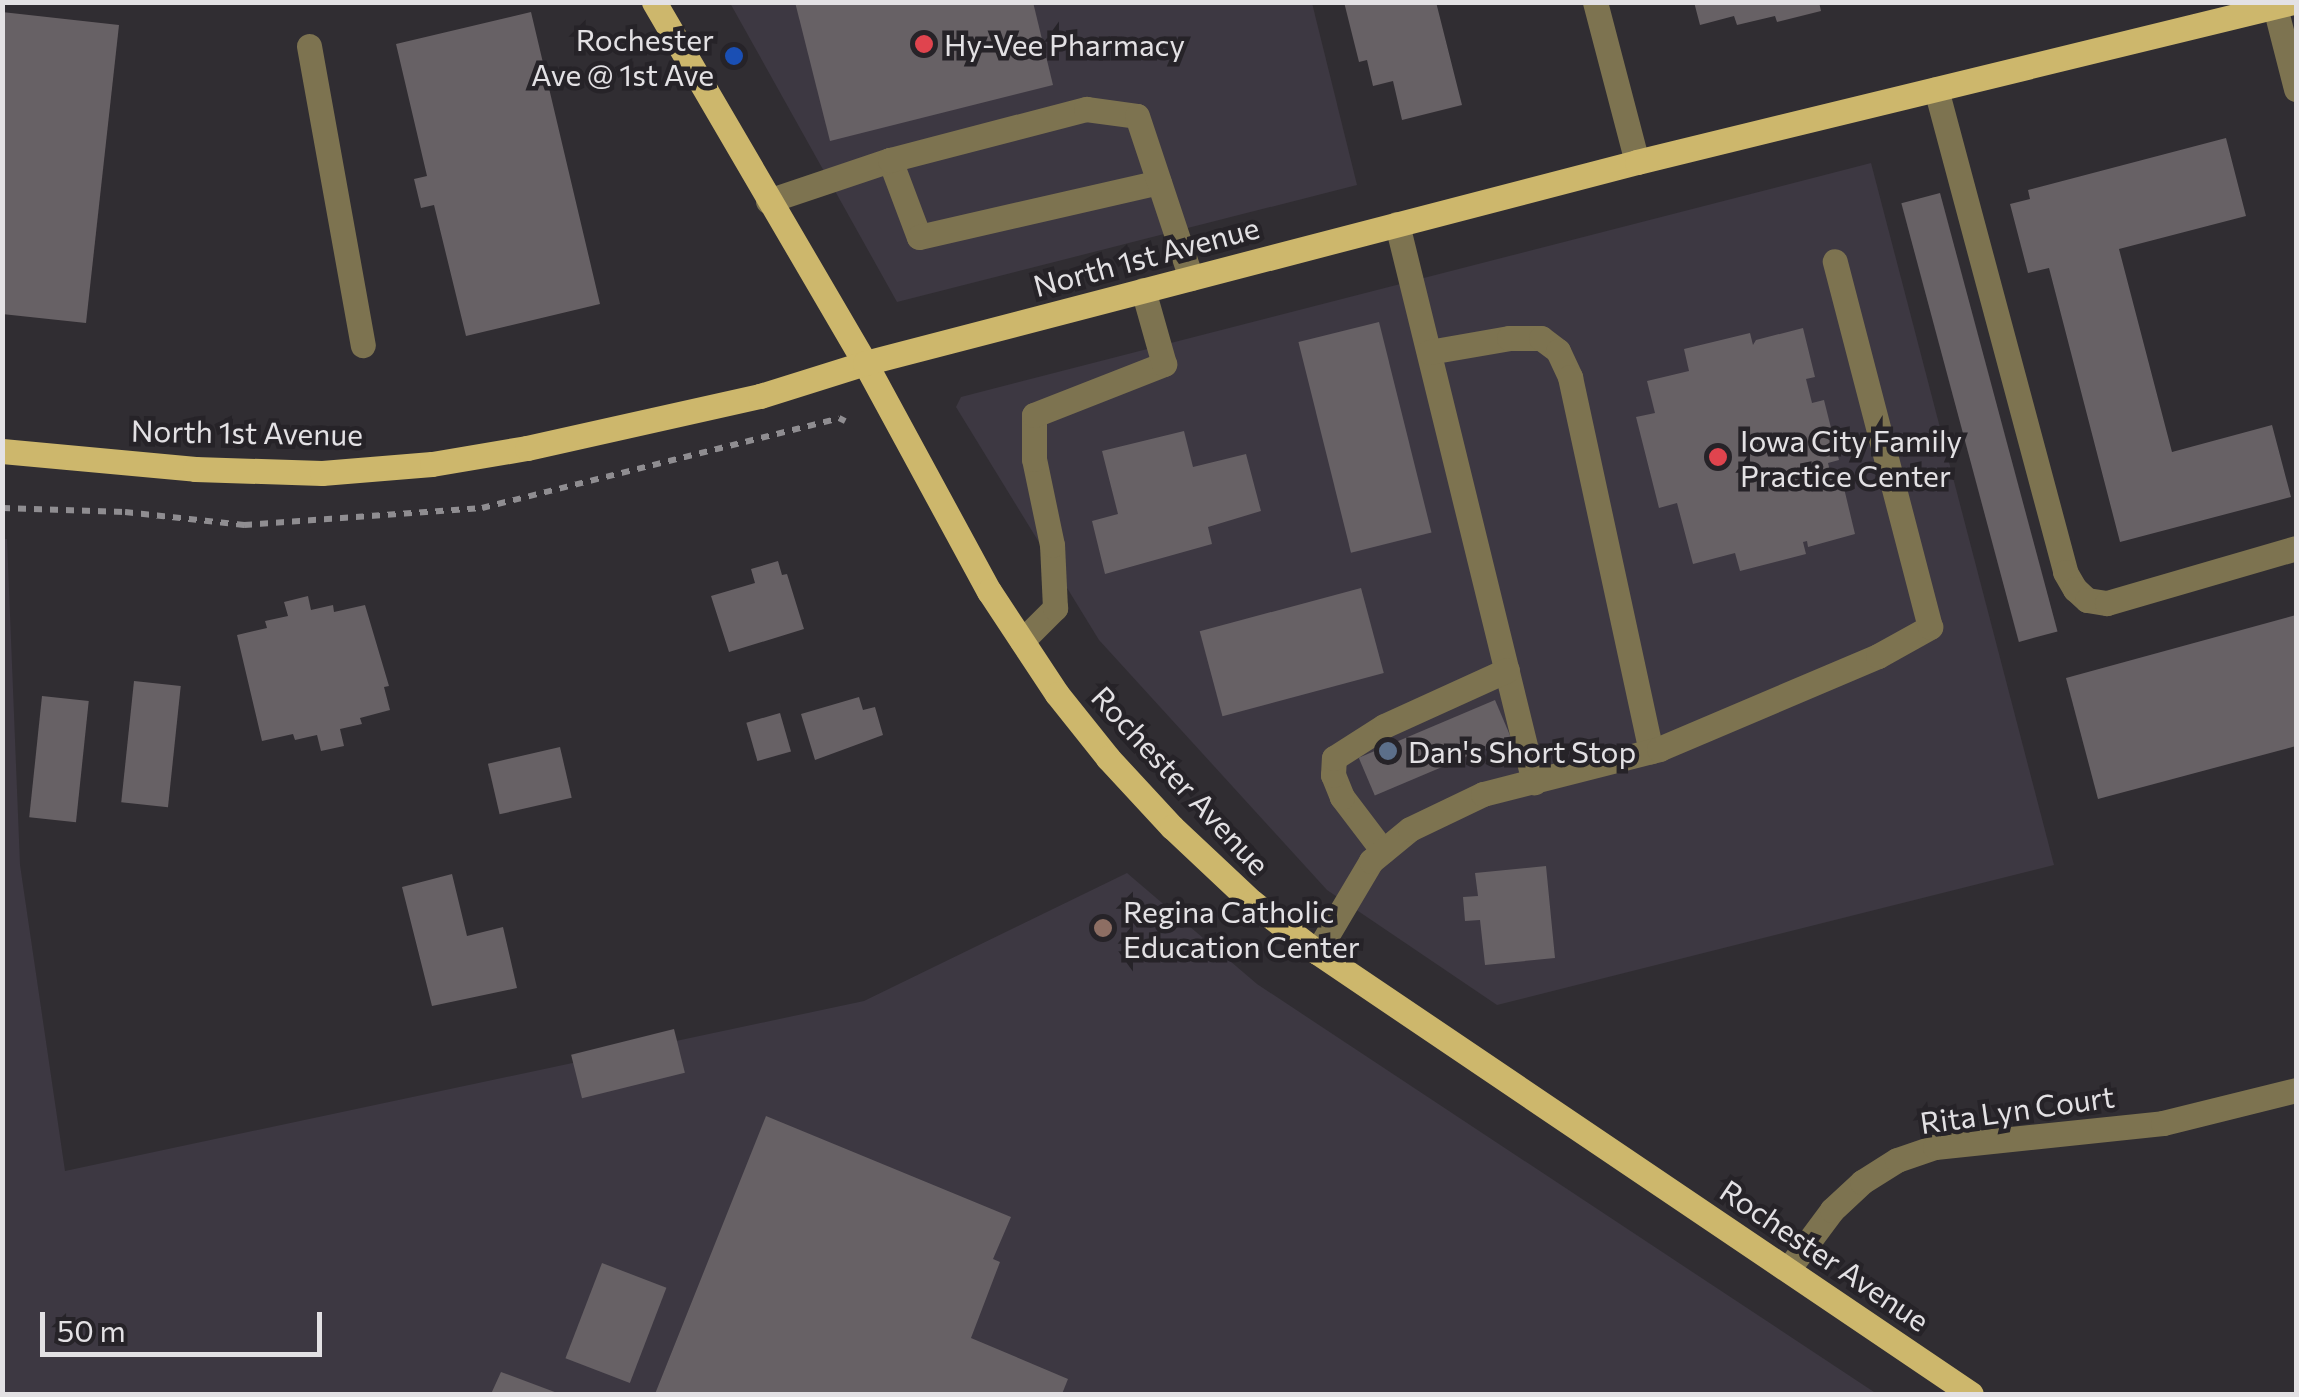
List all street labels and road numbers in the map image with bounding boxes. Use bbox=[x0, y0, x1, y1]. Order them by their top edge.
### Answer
street label: North 1st Avenue bbox=[1029, 209, 1263, 303]
street label: North 1st Avenue bbox=[131, 412, 363, 452]
street label: Rochester Avenue bbox=[1085, 678, 1277, 882]
street label: Rita Lyn Court bbox=[1918, 1078, 2116, 1140]
street label: Rochester Avenue bbox=[1714, 1172, 1936, 1338]

